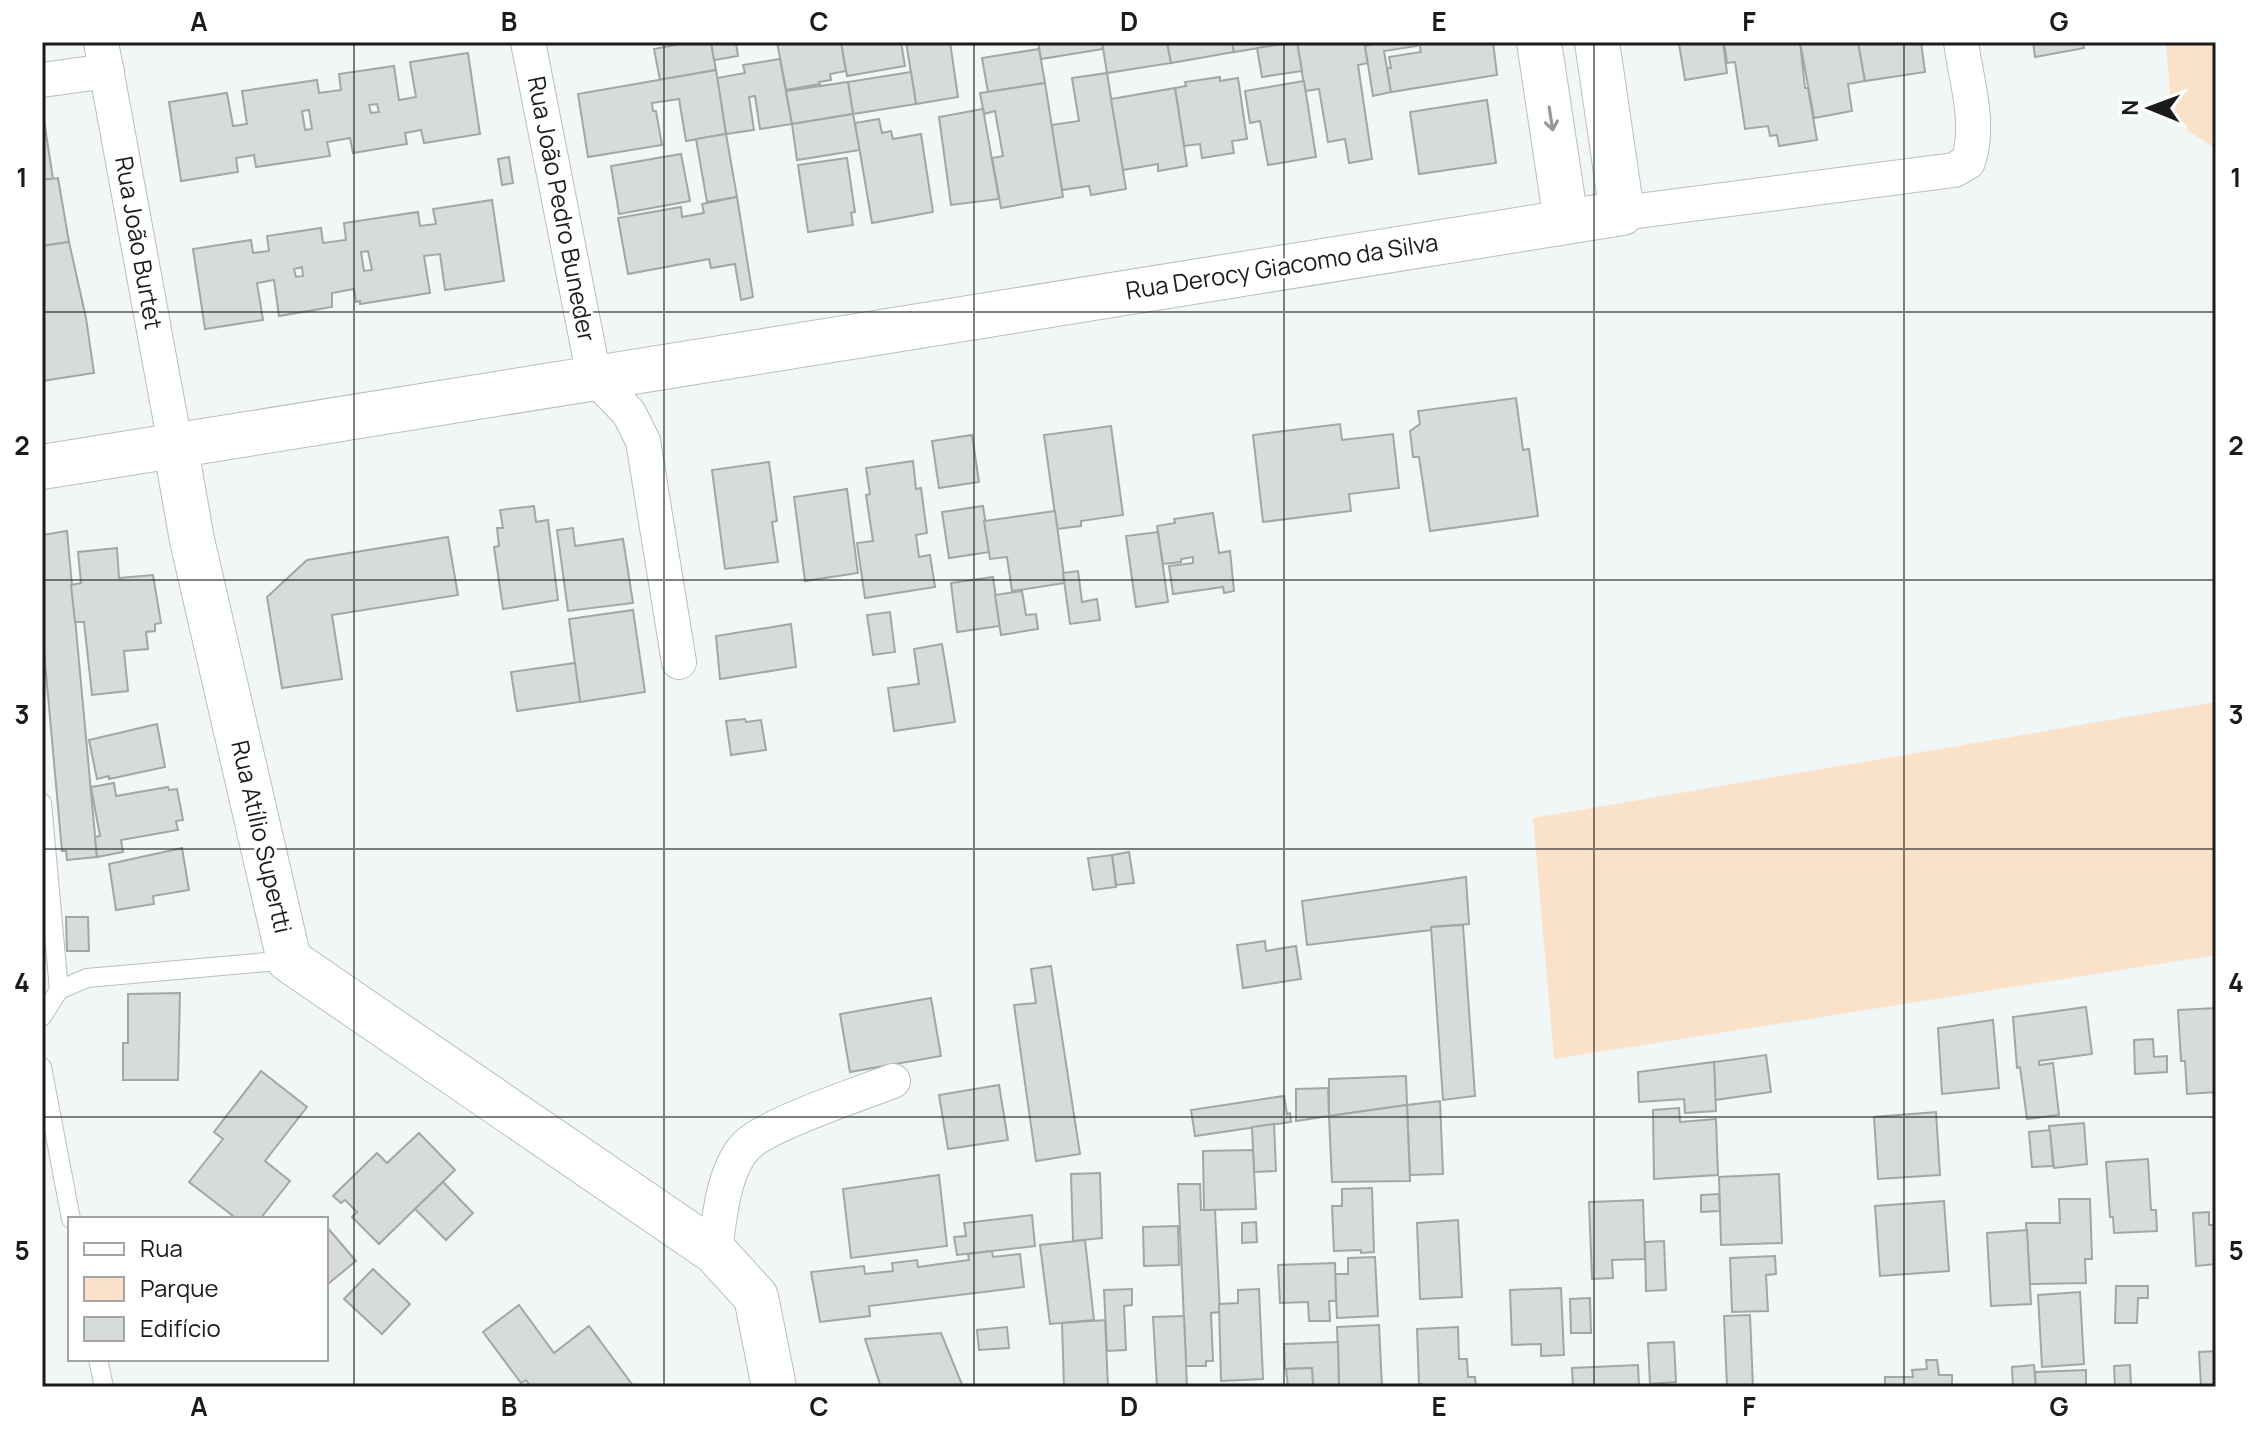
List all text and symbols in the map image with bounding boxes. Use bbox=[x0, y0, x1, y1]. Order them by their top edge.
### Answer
text: A bbox=[190, 3, 208, 39]
text: B bbox=[501, 3, 517, 39]
text: C bbox=[809, 3, 829, 39]
text: D bbox=[1120, 3, 1138, 39]
text: E bbox=[1431, 3, 1447, 39]
text: F bbox=[1742, 3, 1756, 39]
text: G bbox=[2049, 3, 2069, 39]
north arrow bbox=[2110, 68, 2190, 148]
street label: Rua João Pedro Buneder bbox=[521, 73, 604, 344]
text: N bbox=[2115, 99, 2145, 116]
one-way arrow bbox=[1544, 106, 1559, 131]
street label: Rua João Burtet bbox=[108, 153, 171, 332]
text: 1 bbox=[16, 159, 28, 195]
text: 1 bbox=[2230, 159, 2242, 195]
street label: Rua Derocy Giacomo da Silva bbox=[1123, 225, 1440, 307]
text: 2 bbox=[14, 427, 30, 463]
text: 2 bbox=[2228, 427, 2244, 463]
text: 3 bbox=[14, 696, 30, 732]
text: 3 bbox=[2228, 696, 2244, 732]
street label: Rua Atílio Supertti bbox=[224, 737, 301, 936]
text: 4 bbox=[14, 964, 30, 1000]
text: 4 bbox=[2228, 964, 2244, 1000]
legend bbox=[68, 1217, 328, 1361]
text: Rua bbox=[140, 1231, 183, 1264]
text: 5 bbox=[14, 1232, 30, 1268]
text: 5 bbox=[2228, 1232, 2244, 1268]
text: Parque bbox=[140, 1271, 218, 1304]
text: Edifício bbox=[140, 1311, 221, 1344]
text: A bbox=[190, 1388, 208, 1424]
text: B bbox=[501, 1388, 517, 1424]
text: C bbox=[809, 1388, 829, 1424]
text: D bbox=[1120, 1388, 1138, 1424]
text: E bbox=[1431, 1388, 1447, 1424]
text: F bbox=[1742, 1388, 1756, 1424]
text: G bbox=[2049, 1388, 2069, 1424]

